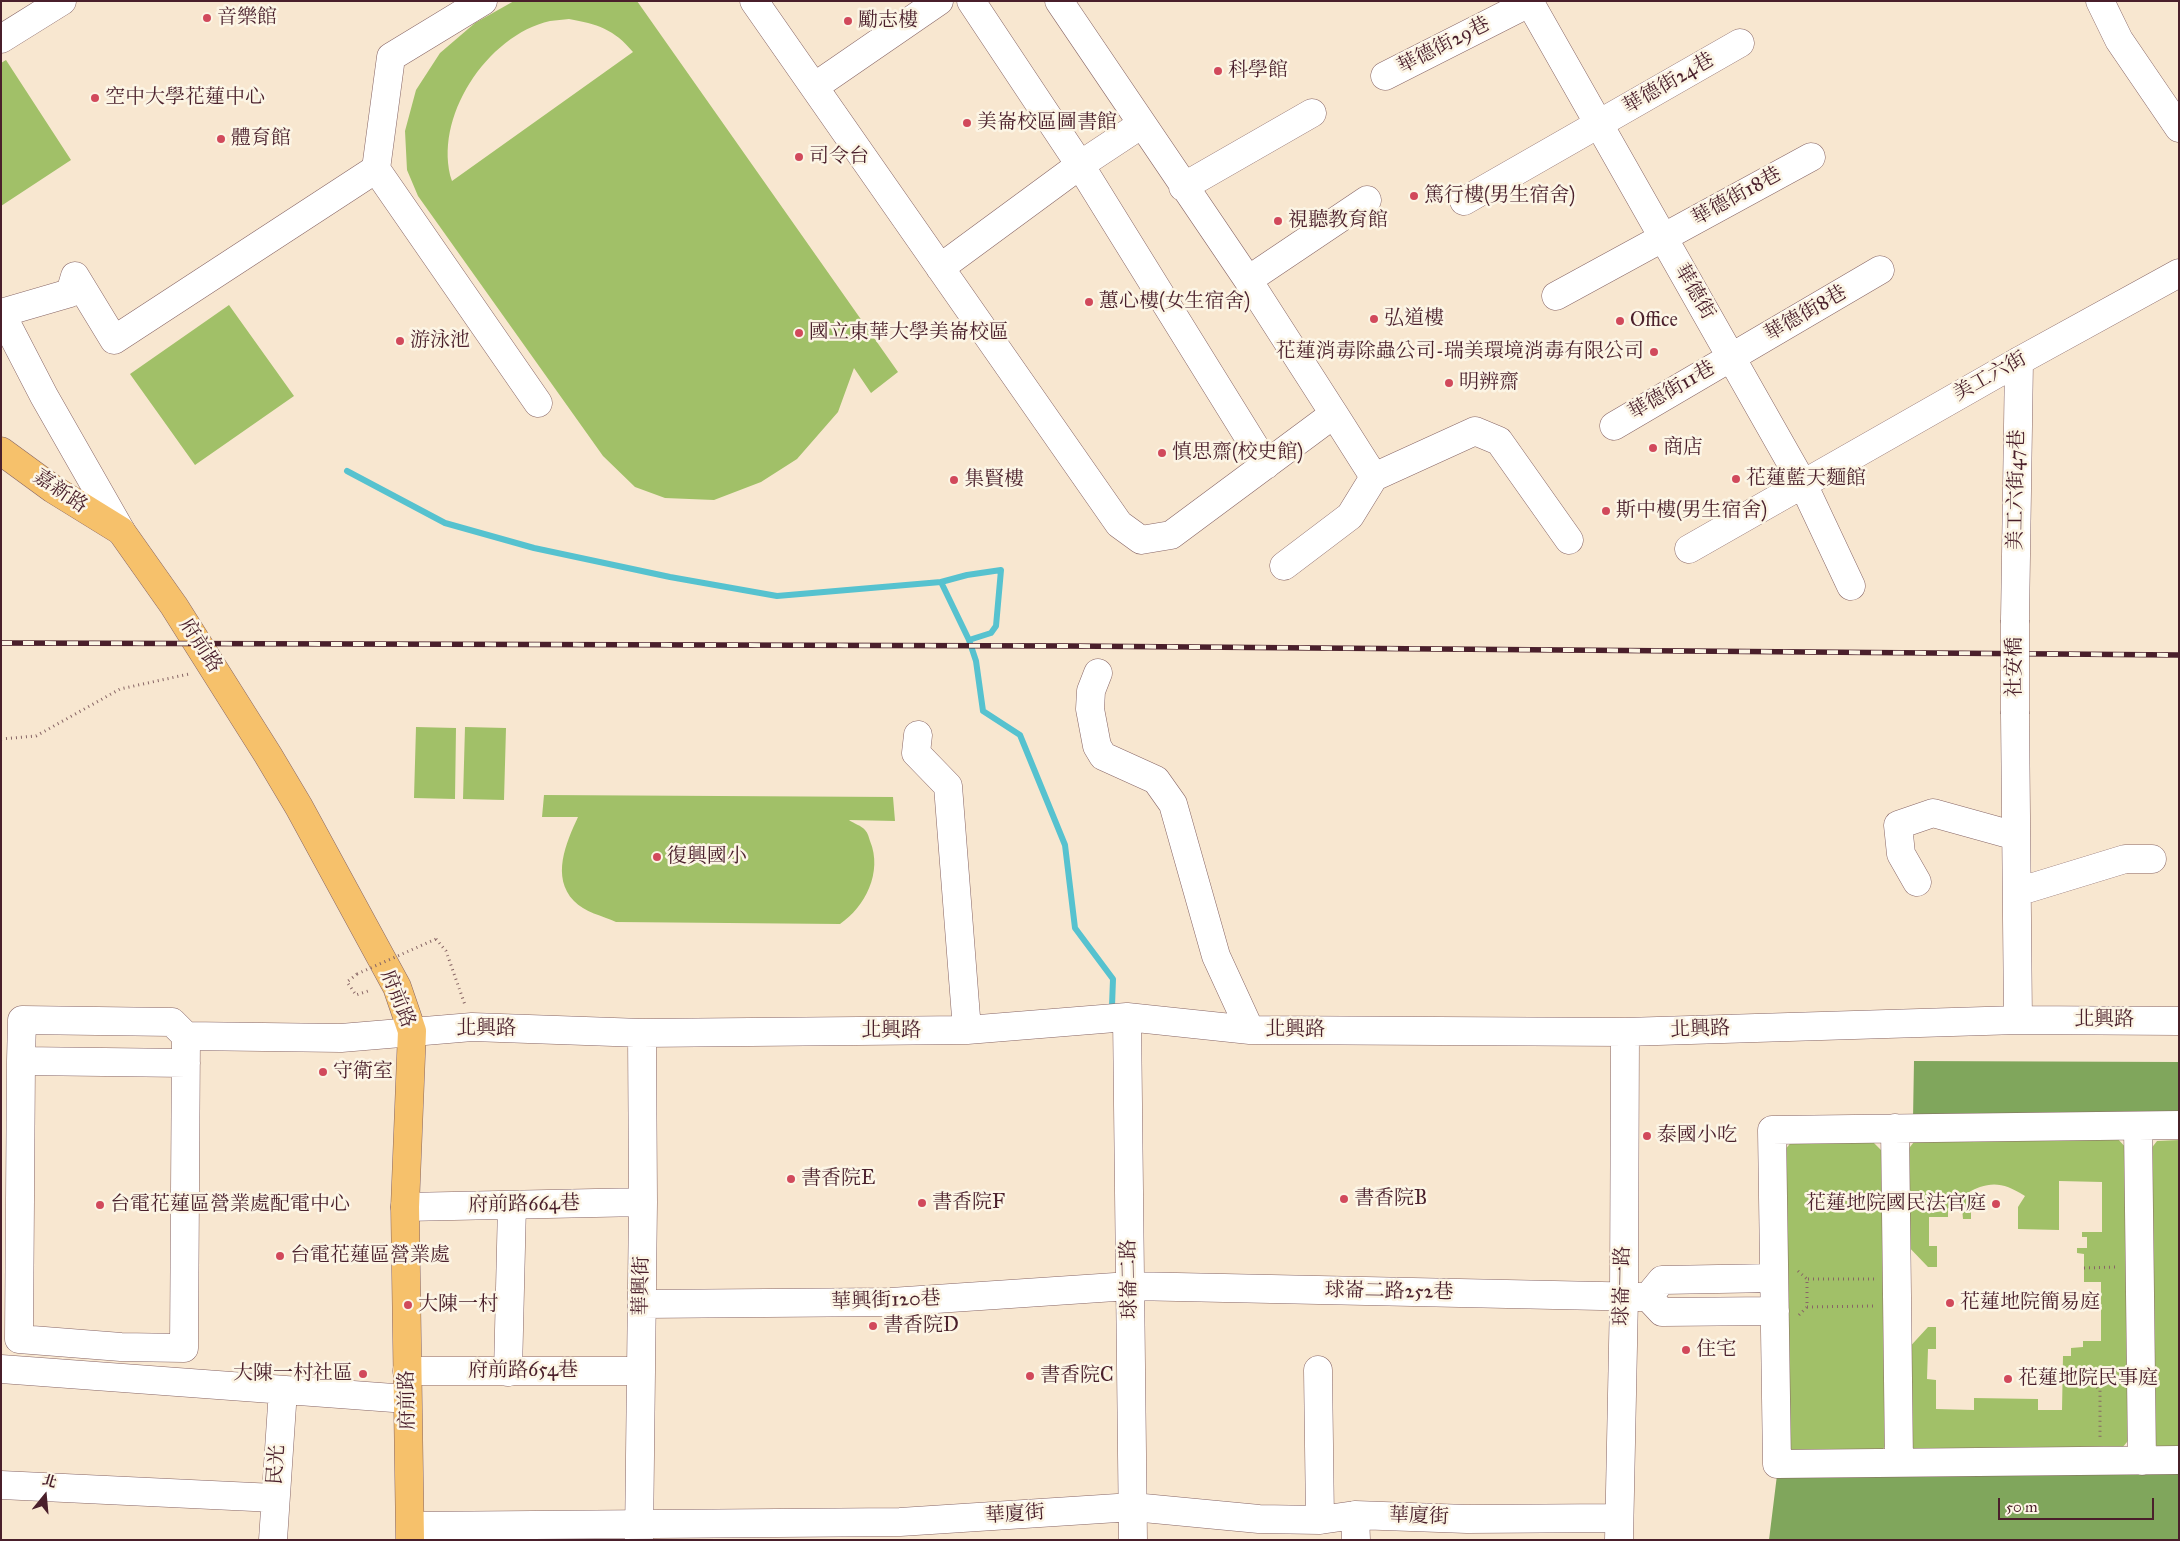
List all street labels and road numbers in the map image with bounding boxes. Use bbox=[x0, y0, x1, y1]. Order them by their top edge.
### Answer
street label: 華德街29巷 bbox=[1394, 12, 1494, 80]
street label: 華德街24巷 bbox=[1619, 48, 1719, 120]
street label: 華德街18巷 bbox=[1688, 163, 1786, 231]
street label: 華德街 bbox=[1669, 260, 1719, 324]
street label: 華德街8巷 bbox=[1761, 281, 1851, 347]
street label: 美工六街 bbox=[1949, 347, 2031, 407]
street label: 華德街11巷 bbox=[1625, 357, 1719, 425]
street label: 美工六街47巷 bbox=[2004, 429, 2030, 551]
street label: 嘉新路 bbox=[28, 465, 92, 519]
street label: 府前路 bbox=[174, 614, 226, 678]
street label: 社安橋 bbox=[2003, 637, 2027, 697]
street label: 府前路 bbox=[375, 967, 419, 1031]
street label: 北興路 bbox=[2074, 1008, 2134, 1032]
street label: 北興路 bbox=[456, 1017, 516, 1041]
street label: 北興路 bbox=[1670, 1017, 1730, 1043]
street label: 北興路 bbox=[1265, 1018, 1325, 1042]
street label: 北興路 bbox=[861, 1019, 921, 1043]
street label: 府前路664巷 bbox=[468, 1192, 580, 1218]
street label: 球崙二路 bbox=[1117, 1239, 1143, 1319]
street label: 球崙一路 bbox=[1610, 1246, 1636, 1326]
street label: 華興街 bbox=[629, 1256, 655, 1316]
street label: 球崙二路252巷 bbox=[1324, 1279, 1454, 1305]
street label: 華興街120巷 bbox=[831, 1287, 941, 1315]
street label: 府前路654巷 bbox=[468, 1359, 578, 1383]
street label: 府前路 bbox=[395, 1370, 421, 1430]
street label: 民光 bbox=[264, 1444, 290, 1486]
street label: 華廈街 bbox=[984, 1501, 1046, 1529]
street label: 華廈街 bbox=[1389, 1504, 1449, 1530]

